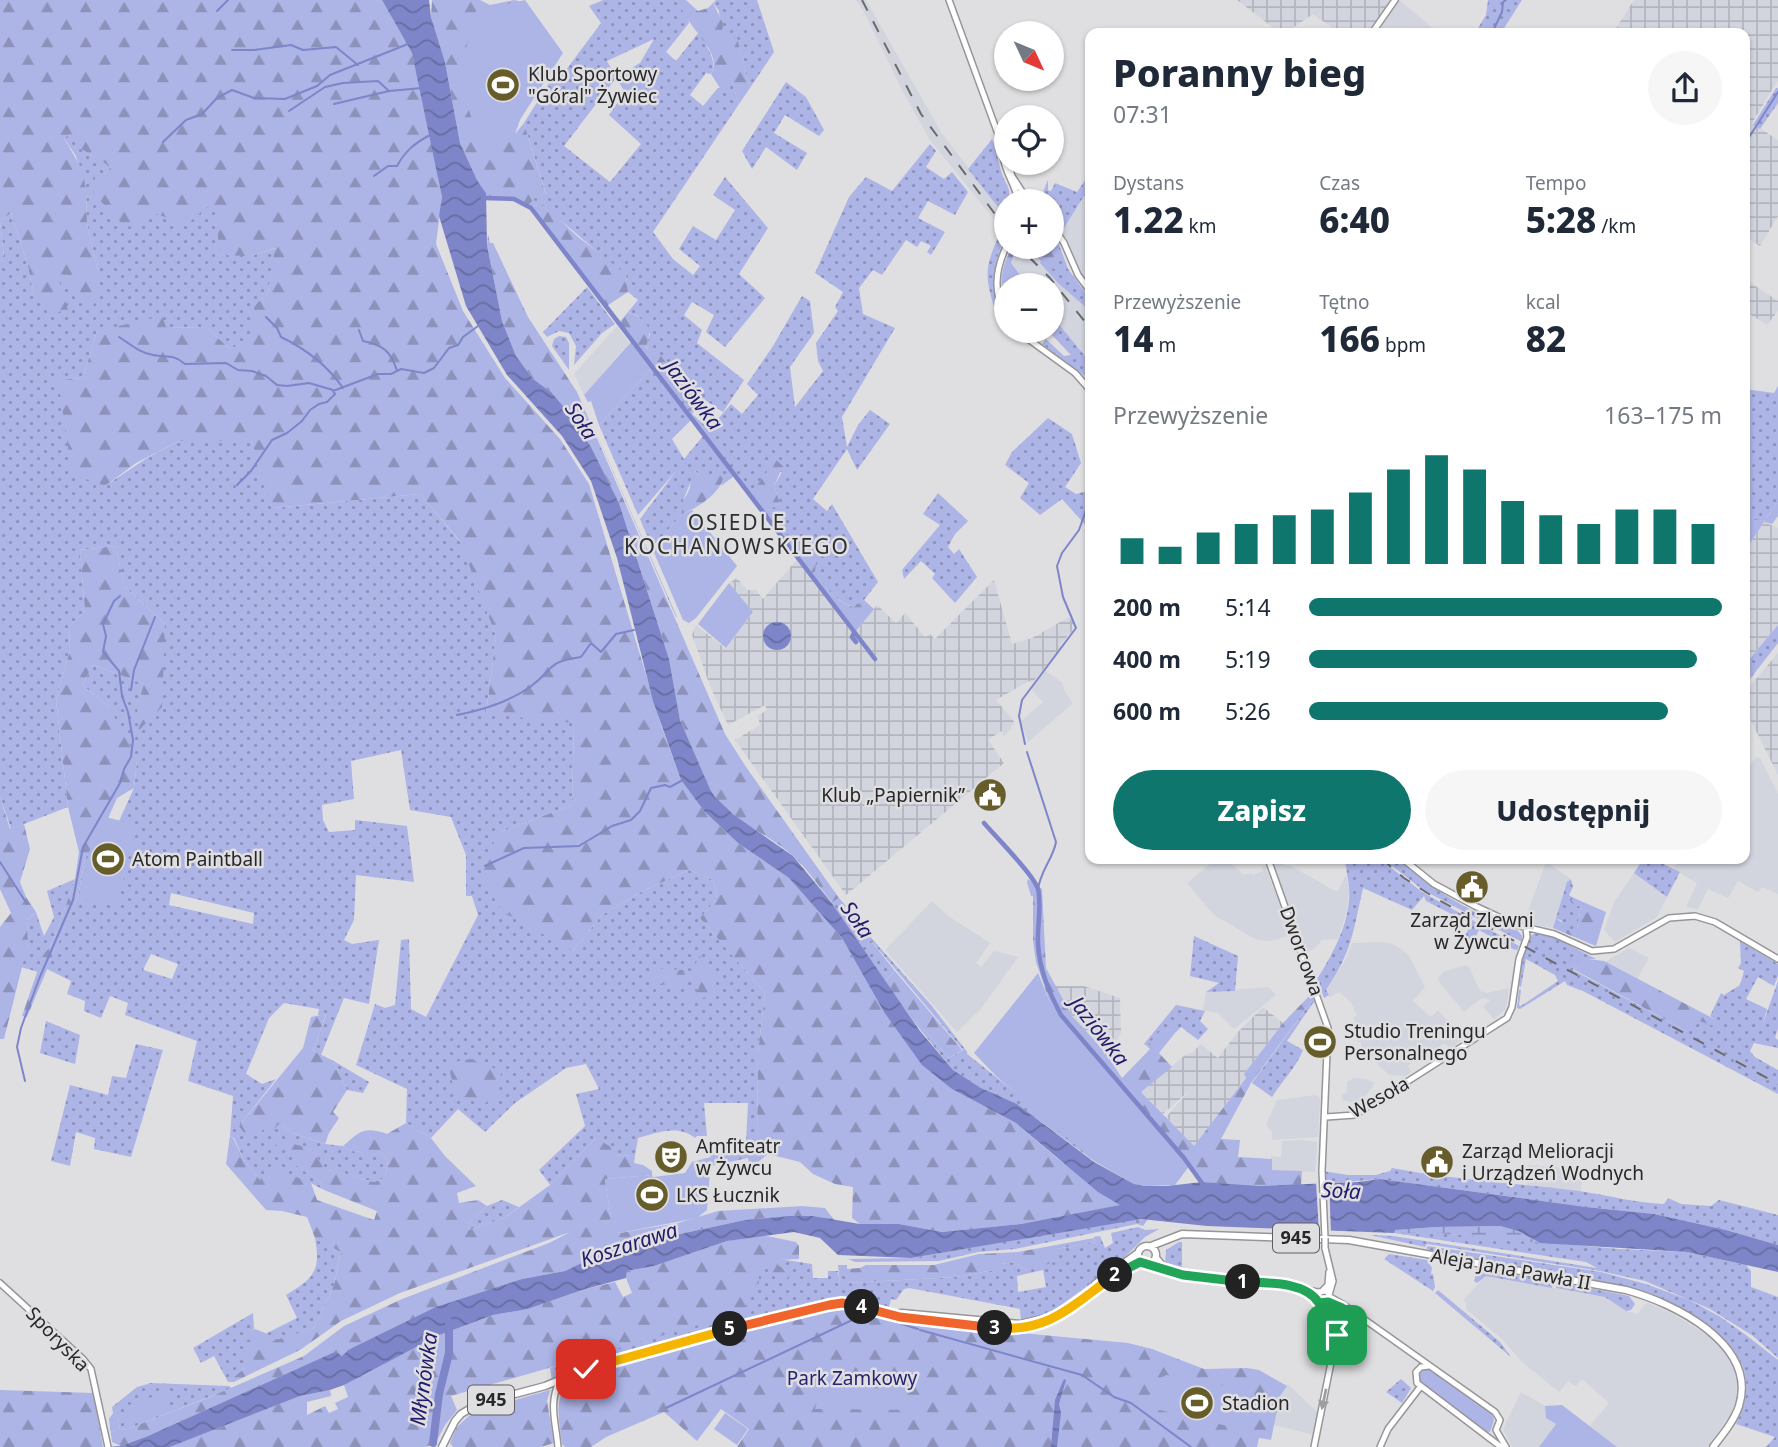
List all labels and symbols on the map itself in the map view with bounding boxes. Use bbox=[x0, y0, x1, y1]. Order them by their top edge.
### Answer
north arrow bbox=[994, 21, 1064, 91]
place label: Klub Sportowy "Góral" Żywiec bbox=[528, 61, 657, 109]
sports icon: Klub Sportowy "Góral" Żywiec bbox=[484, 66, 522, 104]
water label: Jaziówka bbox=[656, 350, 729, 435]
water label: Soła bbox=[559, 396, 604, 445]
district label: OSIEDLE KOCHANOWSKIEGO bbox=[624, 508, 850, 560]
public building icon: Klub „Papiernik” bbox=[971, 776, 1009, 814]
place label: Klub „Papiernik” bbox=[821, 782, 965, 808]
sports icon: Atom Paintball bbox=[89, 840, 127, 878]
place label: Atom Paintball bbox=[132, 846, 263, 872]
public building icon: Zarząd Zlewni w Żywcu bbox=[1453, 868, 1491, 906]
water label: Soła bbox=[835, 895, 881, 944]
street label: Dworcowa bbox=[1274, 903, 1330, 999]
place label: Zarząd Zlewni w Żywcu bbox=[1410, 907, 1534, 955]
water label: Jaziówka bbox=[1061, 987, 1136, 1071]
place label: Studio Treningu Personalnego bbox=[1344, 1018, 1486, 1066]
sports icon: Studio Treningu Personalnego bbox=[1301, 1023, 1339, 1061]
street label: Wesoła bbox=[1345, 1070, 1413, 1124]
place label: Amfiteatr w Żywcu bbox=[696, 1133, 780, 1181]
theatre icon: Amfiteatr w Żywcu bbox=[652, 1138, 690, 1176]
place label: Zarząd Melioracji i Urządzeń Wodnych bbox=[1462, 1138, 1644, 1186]
public building icon: Zarząd Melioracji i Urządzeń Wodnych bbox=[1418, 1143, 1456, 1181]
water label: Soła bbox=[1320, 1175, 1362, 1205]
sports icon: LKS Łucznik bbox=[633, 1176, 671, 1214]
place label: LKS Łucznik bbox=[676, 1182, 780, 1208]
water label: Koszarawa bbox=[576, 1215, 681, 1273]
road number: 945 bbox=[1273, 1224, 1319, 1252]
street label: Aleja Jana Pawła II bbox=[1429, 1242, 1593, 1296]
pin: 2 bbox=[1098, 1258, 1132, 1292]
pin: 1 bbox=[1226, 1264, 1260, 1300]
pin: 4 bbox=[844, 1290, 880, 1324]
street label: Sporyska bbox=[20, 1301, 96, 1377]
pin bbox=[1307, 1305, 1367, 1365]
pin: 3 bbox=[978, 1310, 1012, 1346]
pin: 5 bbox=[712, 1312, 748, 1346]
water label: Młynówka bbox=[403, 1330, 443, 1427]
pin bbox=[556, 1339, 616, 1399]
park label: Park Zamkowy bbox=[787, 1365, 917, 1391]
sports icon: Stadion bbox=[1178, 1384, 1216, 1422]
road number: 945 bbox=[468, 1386, 514, 1414]
one-way arrow bbox=[1318, 1388, 1329, 1410]
place label: Stadion bbox=[1222, 1390, 1290, 1416]

